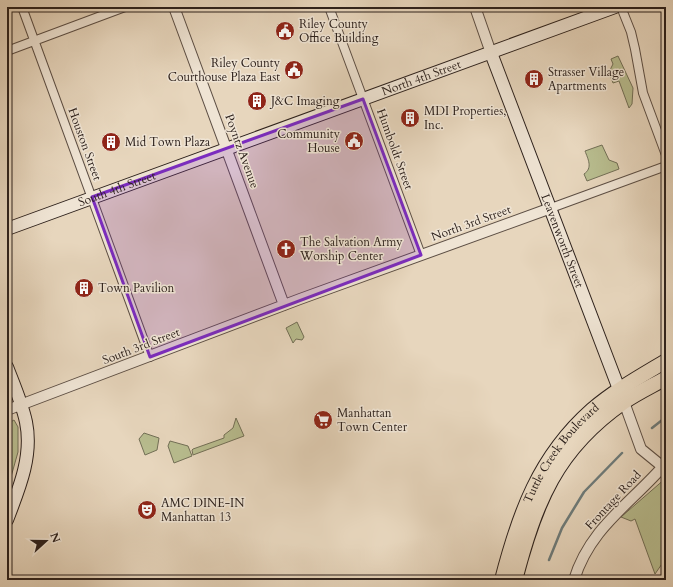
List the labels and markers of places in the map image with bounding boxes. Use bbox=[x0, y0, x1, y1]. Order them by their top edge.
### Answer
place label: Riley County Office Building bbox=[299, 16, 379, 46]
public building icon: Riley County Office Building bbox=[274, 20, 296, 42]
place label: Riley County Courthouse Plaza East bbox=[168, 55, 281, 85]
public building icon: Riley County Courthouse Plaza East bbox=[283, 59, 305, 81]
place label: Strasser Village Apartments bbox=[548, 64, 624, 94]
building icon: Strasser Village Apartments bbox=[523, 68, 545, 90]
building icon: J&C Imaging bbox=[246, 90, 268, 112]
place label: J&C Imaging bbox=[269, 93, 340, 109]
place label: MDI Properties, Inc. bbox=[424, 103, 506, 133]
building icon: MDI Properties, Inc. bbox=[399, 107, 421, 129]
place label: Community House bbox=[277, 126, 341, 156]
public building icon: Community House bbox=[343, 130, 365, 152]
building icon: Mid Town Plaza bbox=[100, 131, 122, 153]
place label: Mid Town Plaza bbox=[125, 134, 211, 150]
place label: The Salvation Army Worship Center bbox=[299, 234, 403, 264]
church icon: The Salvation Army Worship Center bbox=[275, 238, 297, 260]
building icon: Town Pavilion bbox=[73, 277, 95, 299]
place label: Town Pavilion bbox=[98, 280, 175, 296]
place label: Manhattan Town Center bbox=[337, 405, 408, 435]
supermarket icon: Manhattan Town Center bbox=[312, 409, 334, 431]
place label: AMC DINE-IN Manhattan 13 bbox=[161, 495, 245, 525]
theatre icon: AMC DINE-IN Manhattan 13 bbox=[136, 499, 158, 521]

